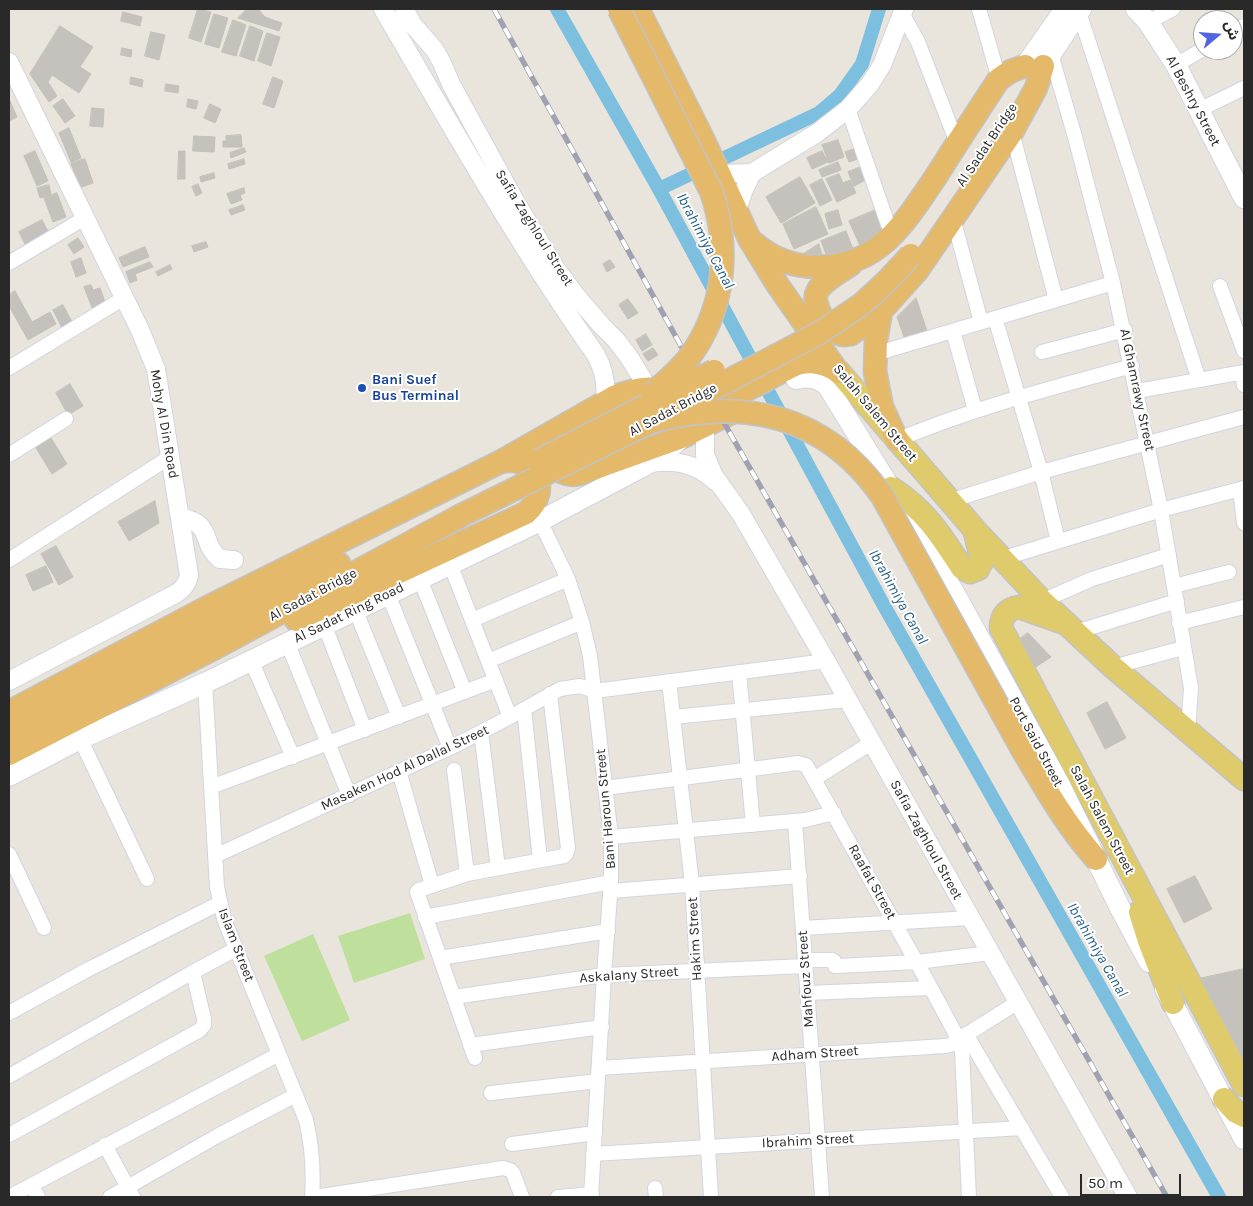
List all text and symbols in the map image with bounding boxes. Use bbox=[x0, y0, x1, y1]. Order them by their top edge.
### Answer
north arrow bbox=[1193, 10, 1243, 60]
text: ش bbox=[1221, 19, 1243, 42]
street label: Al Beshry Street bbox=[1162, 53, 1224, 149]
street label: Al Sadat Bridge bbox=[953, 100, 1021, 190]
street label: Safia Zaghloul Street bbox=[491, 167, 577, 289]
water label: Ibrahimiya Canal bbox=[672, 190, 738, 292]
street label: Al Ghamrawy Street bbox=[1116, 327, 1158, 453]
street label: Salah Salem Street bbox=[829, 361, 921, 465]
street label: Mohy Al Din Road bbox=[146, 368, 182, 480]
place label: Bani Suef Bus Terminal bbox=[372, 372, 459, 404]
street label: Al Sadat Bridge bbox=[626, 380, 720, 440]
marker: Bani Suef Bus Terminal bbox=[356, 382, 368, 394]
water label: Ibrahimiya Canal bbox=[864, 546, 932, 648]
street label: Al Sadat Bridge bbox=[266, 565, 360, 625]
street label: Al Sadat Ring Road bbox=[291, 579, 407, 647]
street label: Port Said Street bbox=[1005, 694, 1067, 790]
street label: Masaken Hod Al Dallal Street bbox=[318, 722, 492, 814]
street label: Bani Haroun Street bbox=[592, 748, 620, 870]
street label: Salah Salem Street bbox=[1066, 762, 1138, 878]
street label: Safia Zaghloul Street bbox=[886, 777, 966, 903]
street label: Raafat Street bbox=[844, 841, 900, 923]
street label: Hakim Street bbox=[684, 897, 706, 981]
water label: Ibrahimiya Canal bbox=[1063, 900, 1131, 1000]
street label: Islam Street bbox=[214, 906, 258, 984]
street label: Mahfouz Street bbox=[794, 930, 818, 1028]
street label: Askalany Street bbox=[579, 963, 679, 987]
street label: Adham Street bbox=[771, 1043, 859, 1065]
street label: Ibrahim Street bbox=[761, 1130, 855, 1152]
scale bar bbox=[1083, 1164, 1184, 1196]
text: 50 m bbox=[1088, 1174, 1123, 1192]

